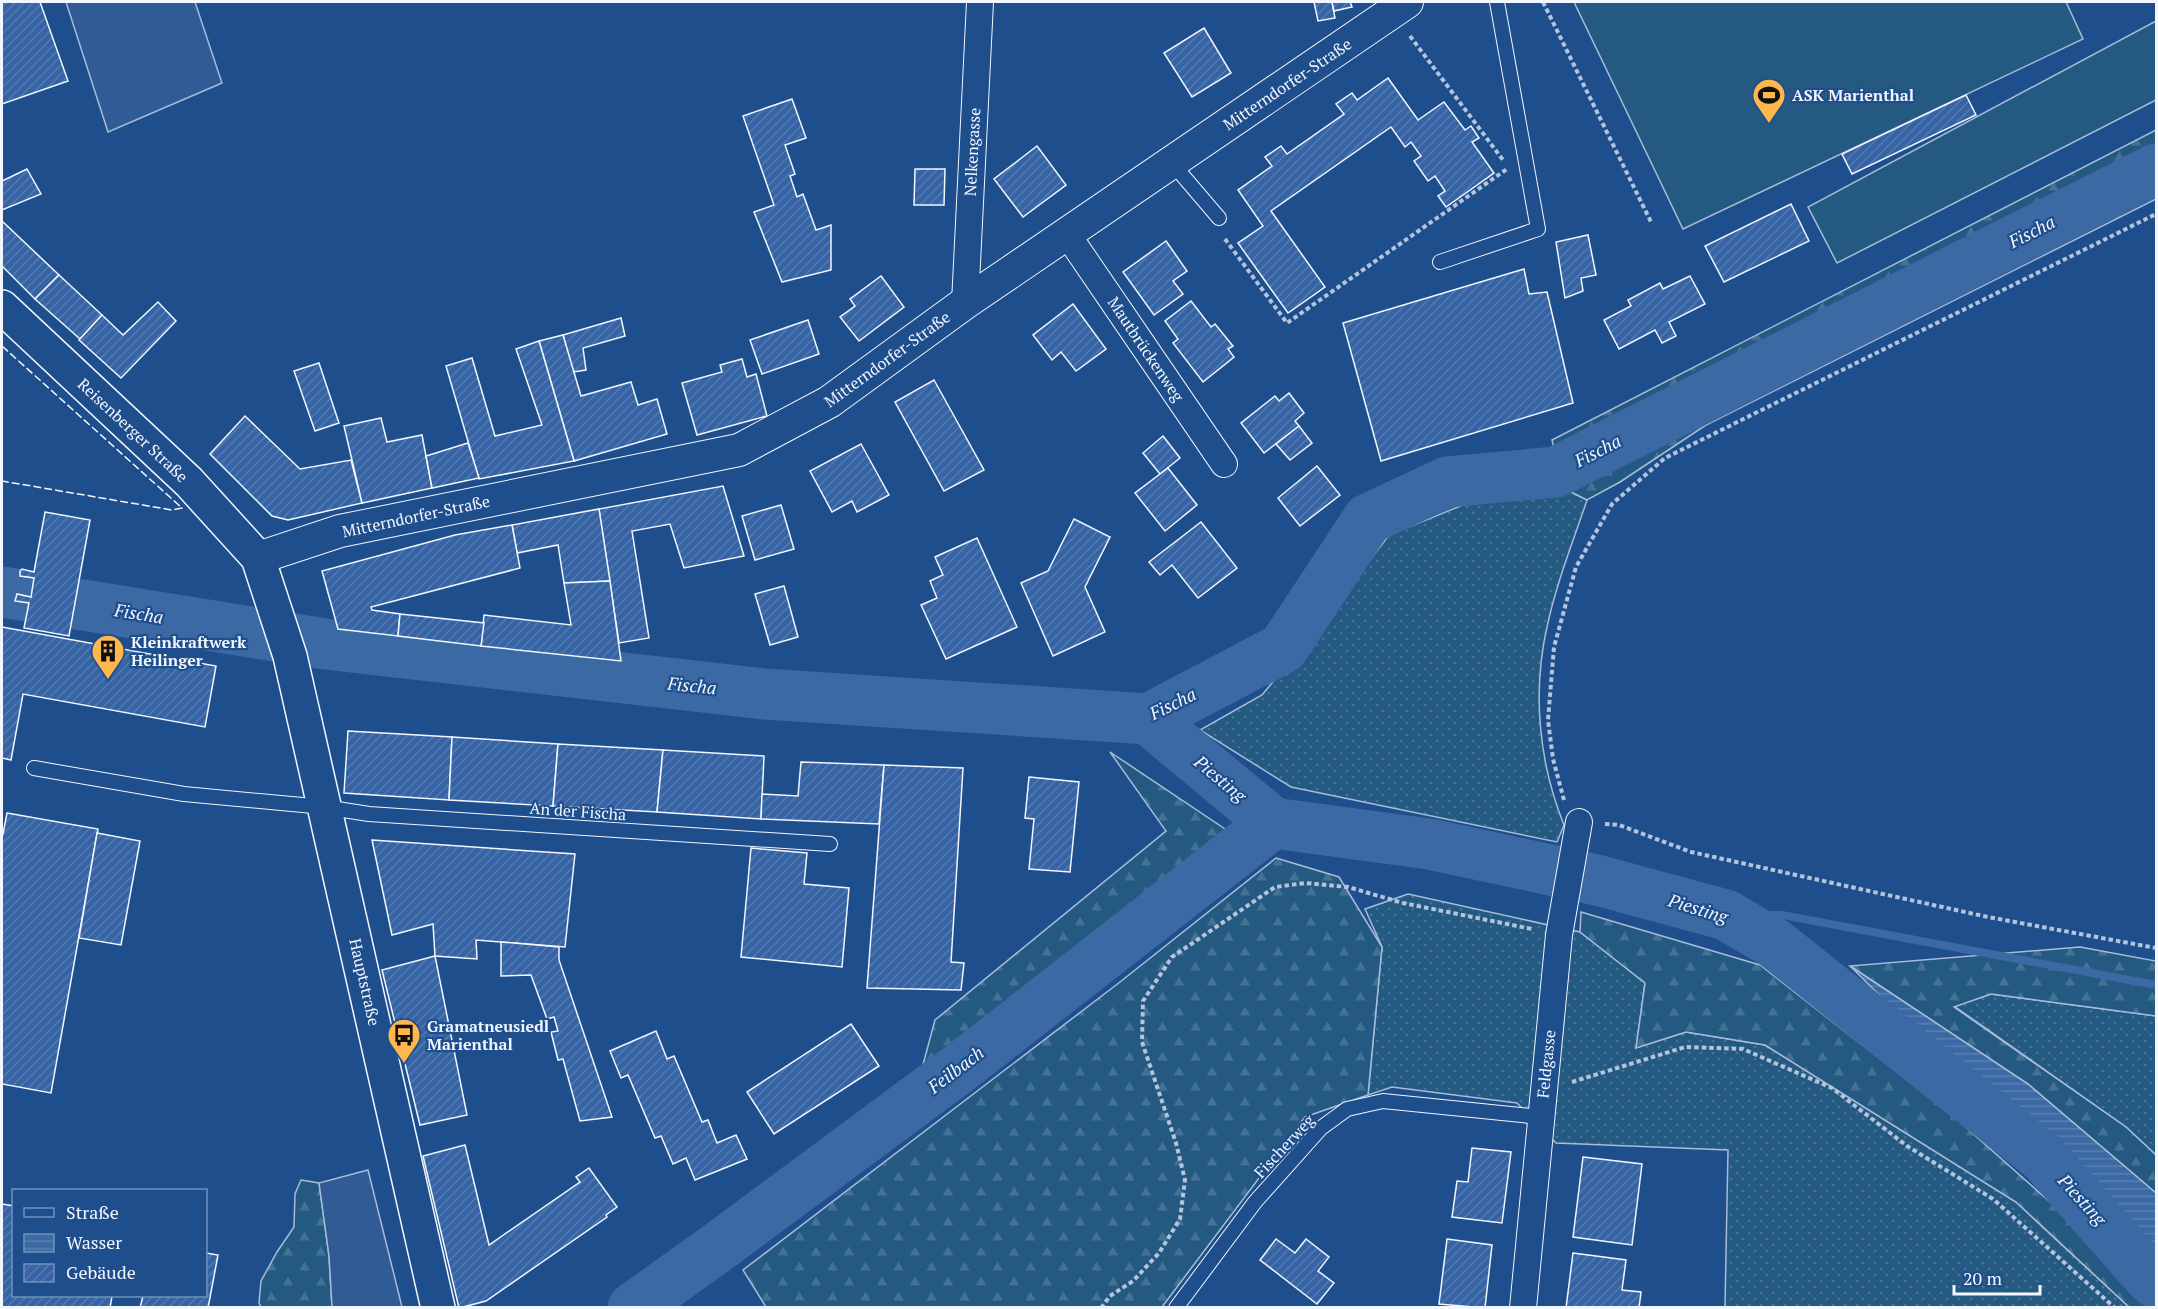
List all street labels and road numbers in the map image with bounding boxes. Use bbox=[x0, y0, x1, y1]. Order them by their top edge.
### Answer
street label: Mitterndorfer-Straße bbox=[1218, 33, 1356, 135]
street label: Nelkengasse bbox=[959, 107, 985, 197]
street label: Mautbrückenweg bbox=[1103, 292, 1190, 406]
street label: Mitterndorfer-Straße bbox=[820, 306, 954, 412]
street label: Reisenberger Straße bbox=[73, 373, 193, 487]
street label: Mitterndorfer-Straße bbox=[340, 490, 492, 542]
street label: An der Fischa bbox=[529, 797, 627, 825]
street label: Hauptstraße bbox=[344, 936, 386, 1028]
street label: Feldgasse bbox=[1531, 1029, 1561, 1099]
street label: Fischerweg bbox=[1249, 1109, 1320, 1183]

